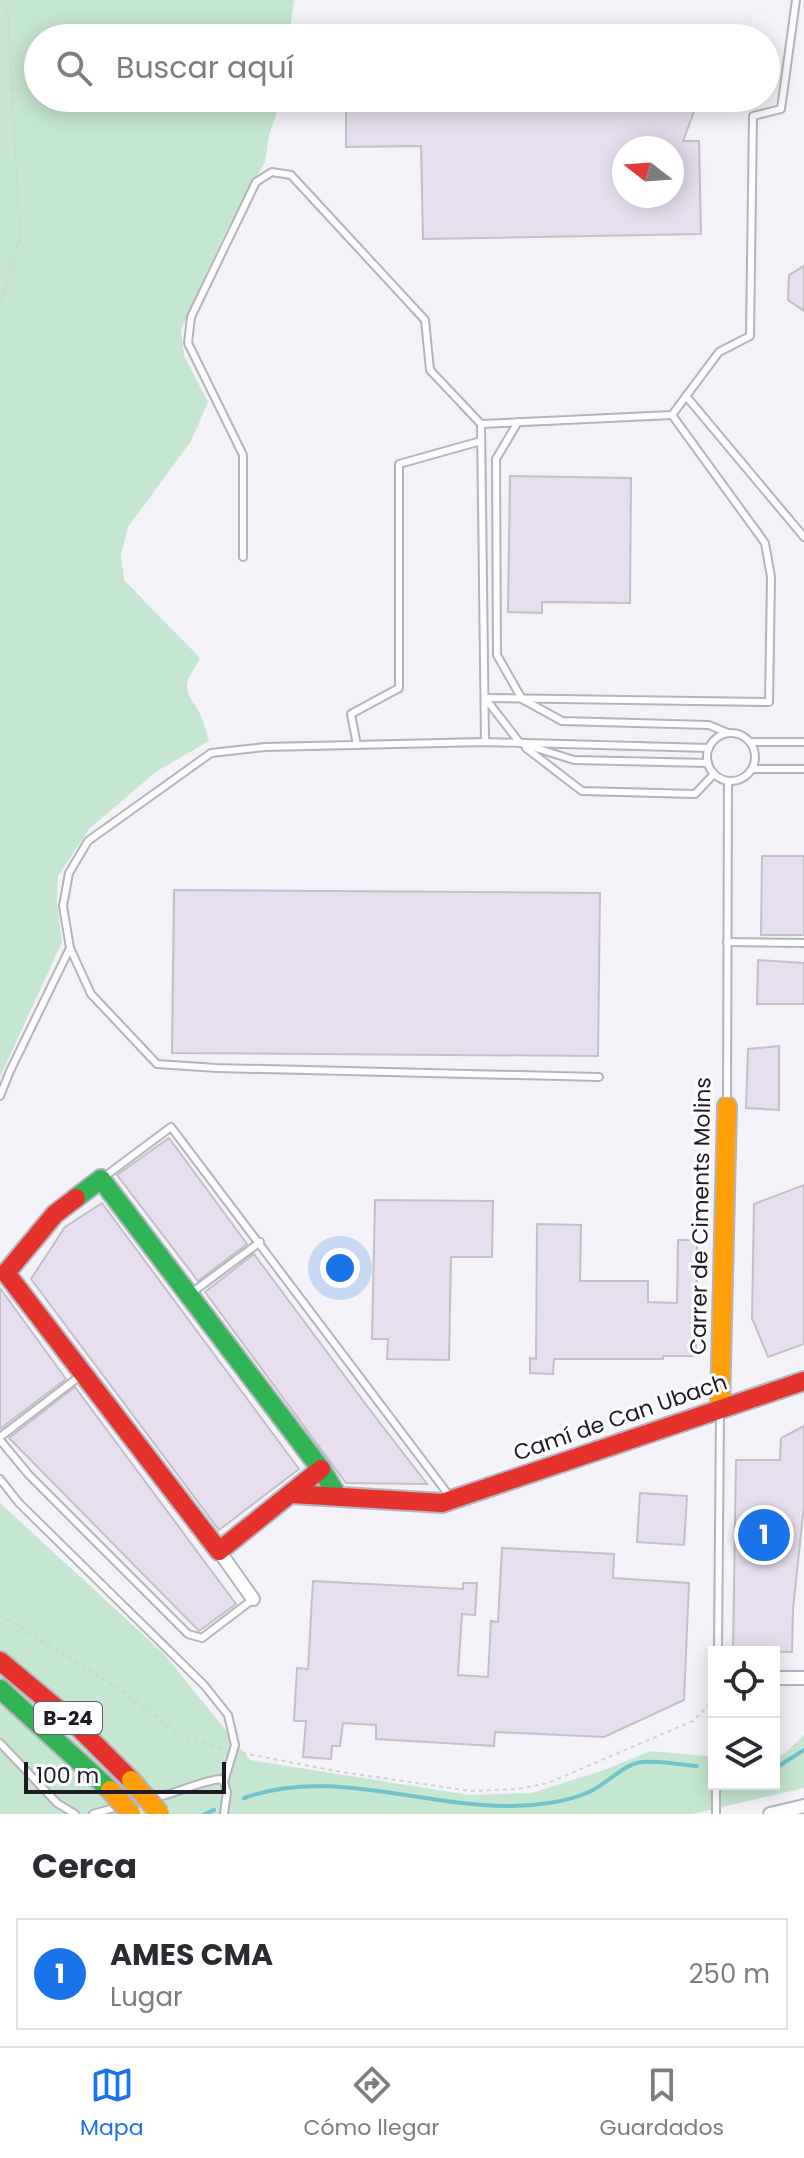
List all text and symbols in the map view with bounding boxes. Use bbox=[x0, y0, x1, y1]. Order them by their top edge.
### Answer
search box bbox=[24, 24, 780, 112]
icon: search bbox=[52, 46, 96, 90]
text: Buscar aquí bbox=[116, 46, 294, 89]
north arrow bbox=[612, 136, 684, 208]
street label: Carrer de Ciments Molins bbox=[683, 1077, 718, 1355]
your location bbox=[320, 1248, 360, 1288]
street label: Camí de Can Ubach bbox=[509, 1366, 731, 1469]
pin: 1 bbox=[738, 1505, 790, 1565]
map controls bbox=[708, 1646, 780, 1790]
button: locate bbox=[708, 1646, 780, 1718]
road number: B-24 bbox=[34, 1702, 102, 1734]
button: layers bbox=[708, 1718, 780, 1790]
scale bar bbox=[24, 1758, 226, 1794]
text: 100 m bbox=[36, 1760, 99, 1791]
text: Cerca bbox=[32, 1842, 137, 1890]
text: AMES CMA bbox=[110, 1933, 273, 1976]
text: 1 bbox=[55, 1956, 65, 1992]
text: 250 m bbox=[689, 1956, 770, 1992]
text: Lugar bbox=[110, 1979, 183, 2015]
tab: Mapa bbox=[80, 2063, 144, 2144]
tab: Cómo llegar bbox=[303, 2063, 440, 2144]
tab: Guardados bbox=[600, 2063, 724, 2144]

